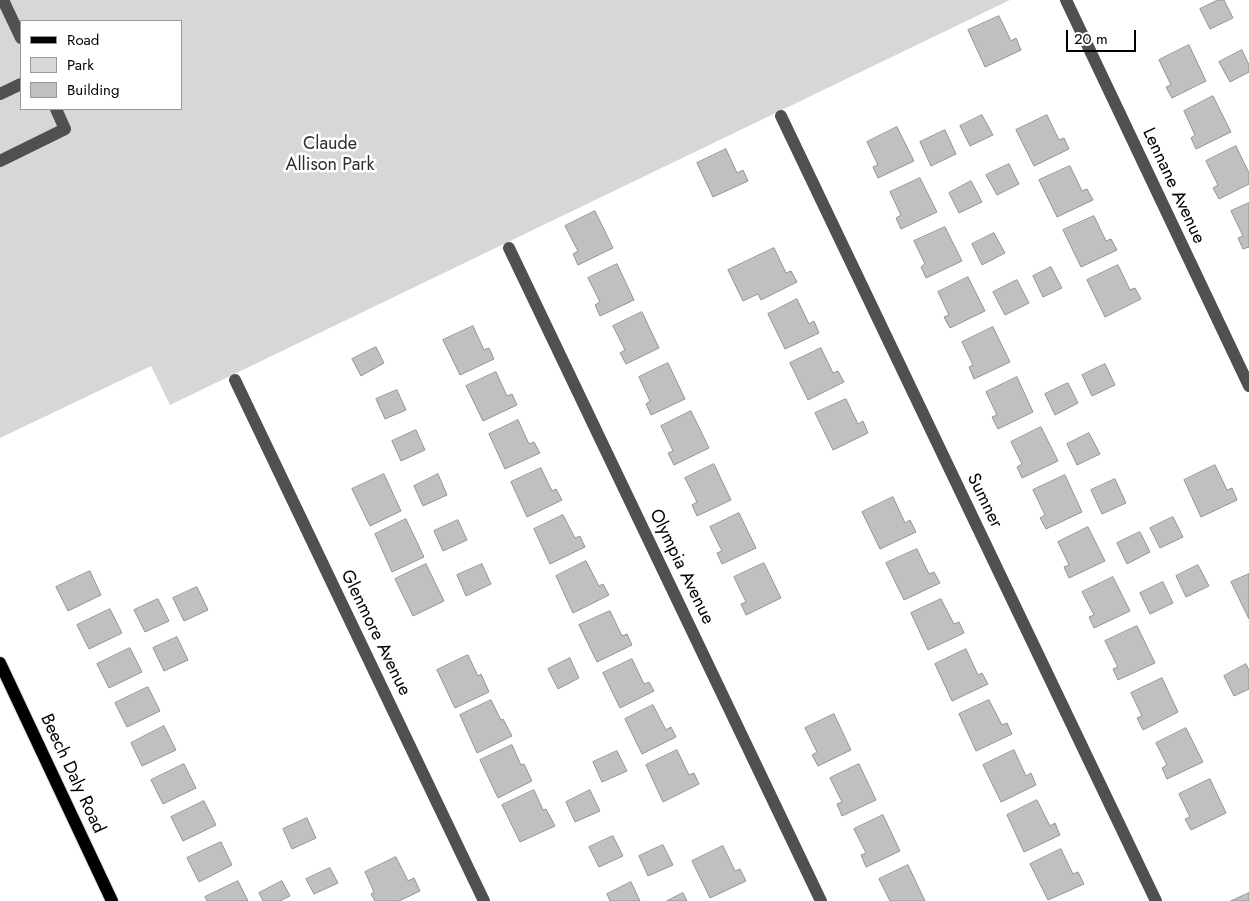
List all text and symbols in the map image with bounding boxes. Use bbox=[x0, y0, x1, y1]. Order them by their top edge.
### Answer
legend bbox=[20, 20, 182, 110]
scale bar bbox=[1069, 20, 1139, 52]
text: 20 m bbox=[1074, 28, 1108, 50]
text: Road bbox=[67, 29, 99, 51]
text: Park bbox=[67, 54, 94, 76]
text: Building bbox=[67, 79, 119, 101]
street label: Lennane Avenue bbox=[1137, 125, 1209, 247]
park label: Claude Allison Park bbox=[286, 134, 374, 176]
street label: Sumner bbox=[962, 470, 1006, 532]
street label: Olympia Avenue bbox=[644, 506, 718, 628]
street label: Glenmore Avenue bbox=[335, 567, 415, 699]
street label: Beech Daly Road bbox=[35, 711, 109, 837]

